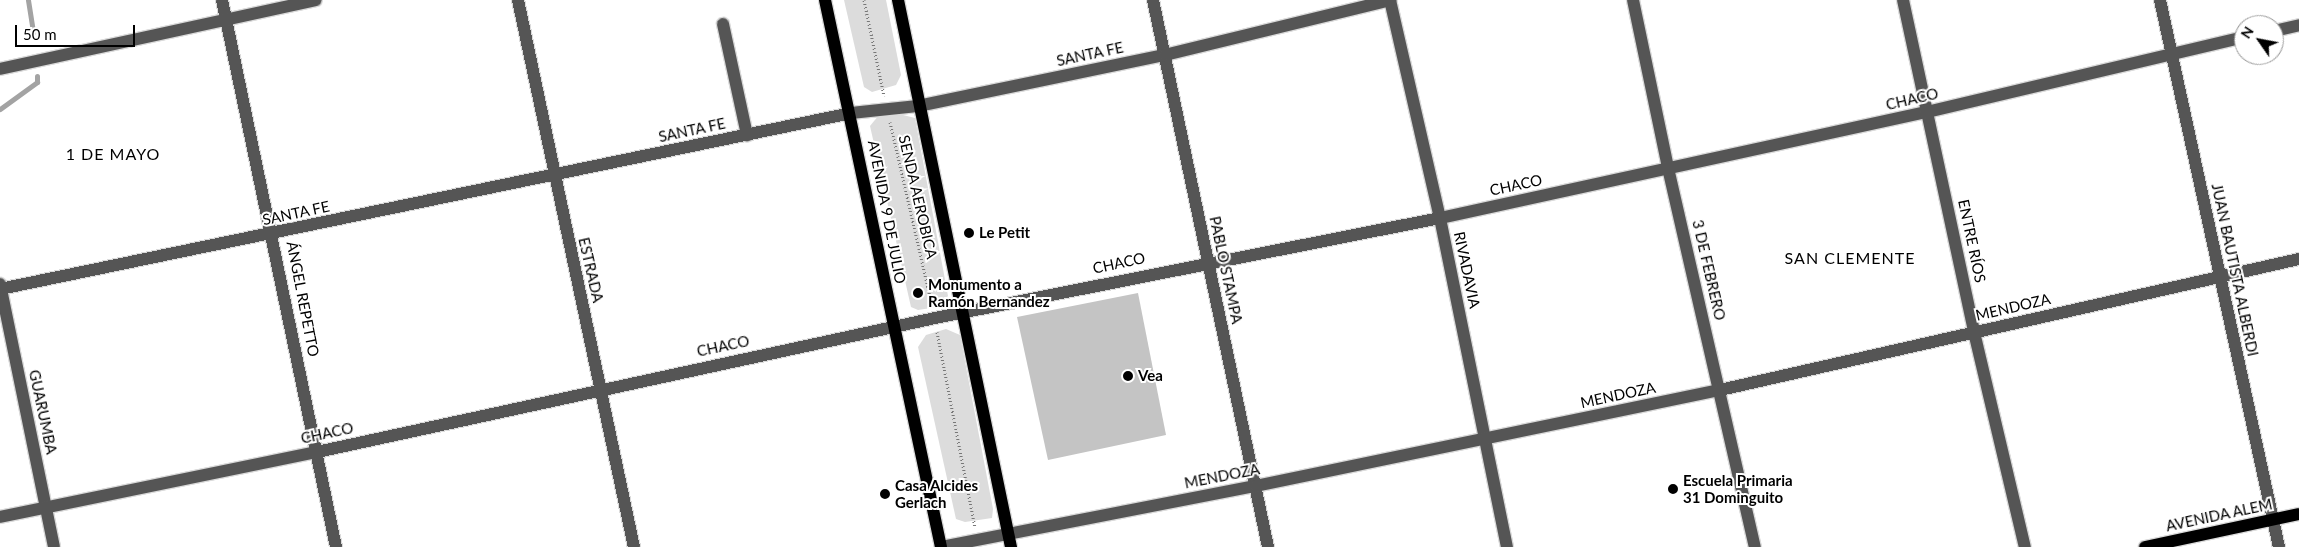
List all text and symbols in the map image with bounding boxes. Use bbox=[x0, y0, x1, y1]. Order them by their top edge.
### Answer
scale bar bbox=[18, 15, 138, 47]
north arrow bbox=[2234, 15, 2284, 65]
text: N bbox=[2237, 23, 2257, 41]
text: 50 m bbox=[23, 25, 57, 43]
street label: SANTA FE bbox=[1055, 38, 1125, 70]
street label: CHACO bbox=[1884, 84, 1940, 114]
street label: SANTA FE bbox=[657, 114, 727, 146]
street label: SENDA AEROBICA bbox=[895, 133, 941, 261]
street label: AVENIDA 9 DE JULIO bbox=[864, 138, 910, 286]
district label: 1 DE MAYO bbox=[65, 144, 161, 164]
street label: CHACO bbox=[1488, 171, 1544, 199]
street label: JUAN BAUTISTA ALBERDI bbox=[2208, 181, 2262, 359]
street label: SANTA FE bbox=[261, 197, 331, 229]
street label: ENTRE RÍOS bbox=[1954, 198, 1990, 284]
street label: PABLO STAMPA bbox=[1206, 215, 1246, 325]
street label: 3 DE FEBRERO bbox=[1689, 218, 1729, 322]
place label: Le Petit bbox=[979, 224, 1030, 242]
marker: Le Petit bbox=[963, 227, 975, 239]
street label: RIVADAVIA bbox=[1450, 230, 1484, 310]
street label: ESTRADA bbox=[575, 236, 607, 304]
street label: ÁNGEL REPETTO bbox=[283, 239, 323, 359]
district label: SAN CLEMENTE bbox=[1783, 248, 1917, 268]
street label: CHACO bbox=[1091, 249, 1147, 277]
place label: Monumento a Ramón Bernandez bbox=[928, 275, 1050, 310]
marker: Monumento a Ramón Bernandez bbox=[912, 287, 924, 299]
street label: MENDOZA bbox=[1974, 290, 2052, 324]
street label: CHACO bbox=[695, 332, 751, 360]
place label: Vea bbox=[1138, 367, 1163, 385]
street label: GUARUMBA bbox=[25, 368, 61, 456]
marker: Vea bbox=[1122, 370, 1134, 382]
street label: MENDOZA bbox=[1579, 378, 1657, 412]
street label: CHACO bbox=[299, 419, 355, 447]
street label: MENDOZA bbox=[1183, 460, 1261, 492]
place label: Escuela Primaria 31 Dominguito bbox=[1683, 471, 1793, 506]
place label: Casa Alcides Gerlach bbox=[895, 476, 979, 511]
marker: Escuela Primaria 31 Dominguito bbox=[1667, 483, 1679, 495]
marker: Casa Alcides Gerlach bbox=[879, 488, 891, 500]
street label: AVENIDA ALEM bbox=[2164, 495, 2274, 535]

